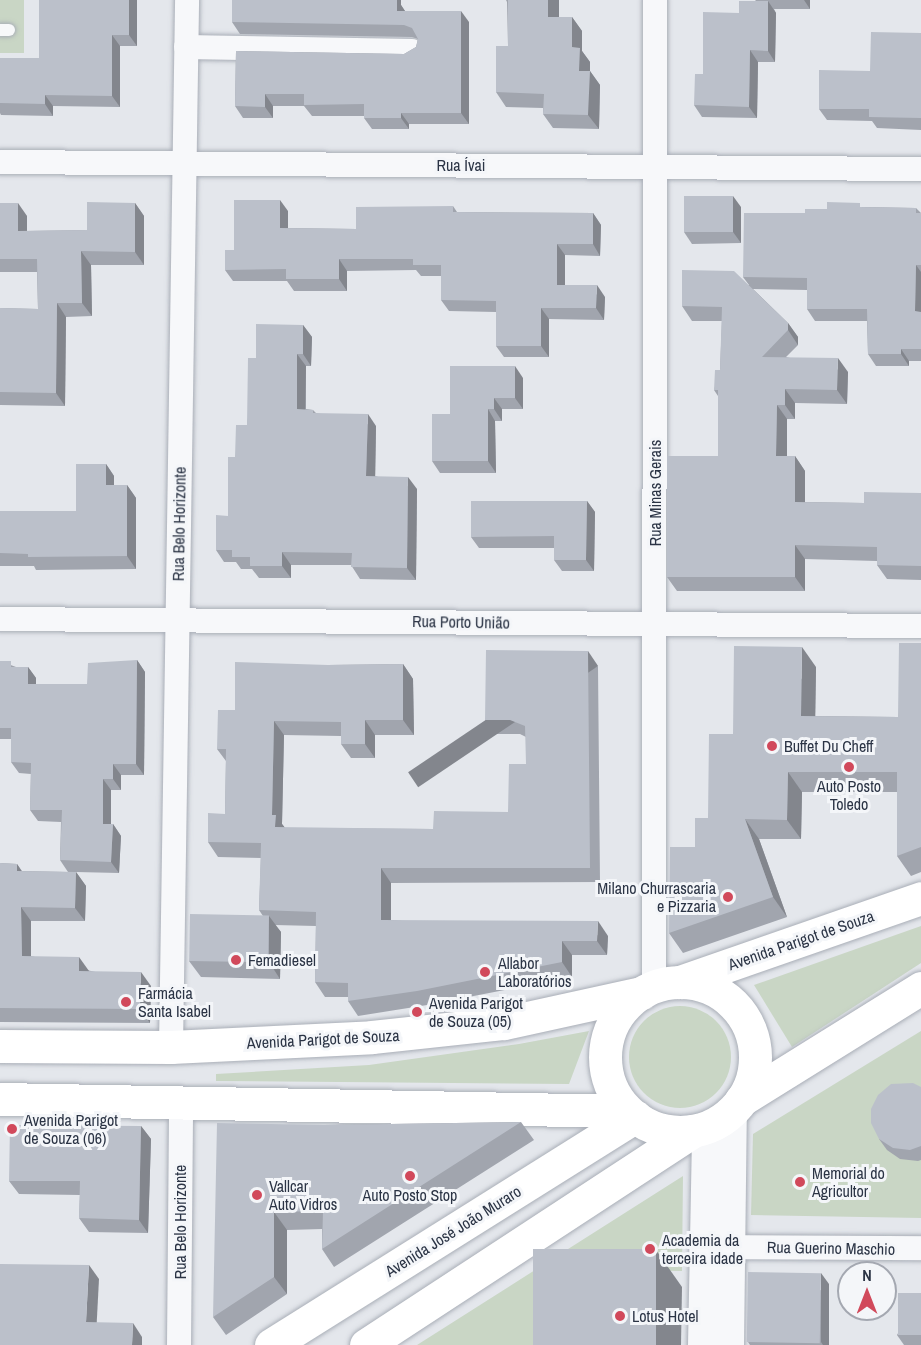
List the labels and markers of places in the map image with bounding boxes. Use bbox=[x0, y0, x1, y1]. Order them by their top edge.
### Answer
place label: Buffet Du Cheff bbox=[784, 736, 873, 756]
marker: Buffet Du Cheff bbox=[765, 739, 779, 753]
marker: Auto Posto Toledo bbox=[842, 760, 856, 774]
place label: Auto Posto Toledo bbox=[817, 776, 881, 814]
place label: Milano Churrascaria e Pizzaria bbox=[597, 878, 716, 916]
marker: Milano Churrascaria e Pizzaria bbox=[721, 890, 735, 904]
place label: Femadiesel bbox=[248, 950, 316, 970]
marker: Femadiesel bbox=[229, 953, 243, 967]
place label: Allabor Laboratórios bbox=[498, 953, 572, 991]
marker: Allabor Laboratórios bbox=[476, 963, 494, 981]
place label: Farmácia Santa Isabel bbox=[138, 983, 211, 1021]
place label: Avenida Parigot de Souza (05) bbox=[429, 993, 523, 1031]
marker: Farmácia Santa Isabel bbox=[119, 995, 133, 1009]
marker: Avenida Parigot de Souza (05) bbox=[410, 1005, 424, 1019]
place label: Avenida Parigot de Souza (06) bbox=[24, 1110, 118, 1148]
marker: Avenida Parigot de Souza (06) bbox=[5, 1122, 19, 1136]
place label: Memorial do Agricultor bbox=[812, 1163, 885, 1201]
marker: Auto Posto Stop bbox=[403, 1169, 417, 1183]
marker: Memorial do Agricultor bbox=[793, 1175, 807, 1189]
place label: Vallcar Auto Vidros bbox=[269, 1176, 337, 1214]
place label: Auto Posto Stop bbox=[363, 1185, 457, 1205]
marker: Vallcar Auto Vidros bbox=[250, 1188, 264, 1202]
place label: Academia da terceira idade bbox=[662, 1230, 743, 1268]
marker: Academia da terceira idade bbox=[643, 1242, 657, 1256]
place label: Lotus Hotel bbox=[632, 1306, 698, 1326]
marker: Lotus Hotel bbox=[613, 1309, 627, 1323]

